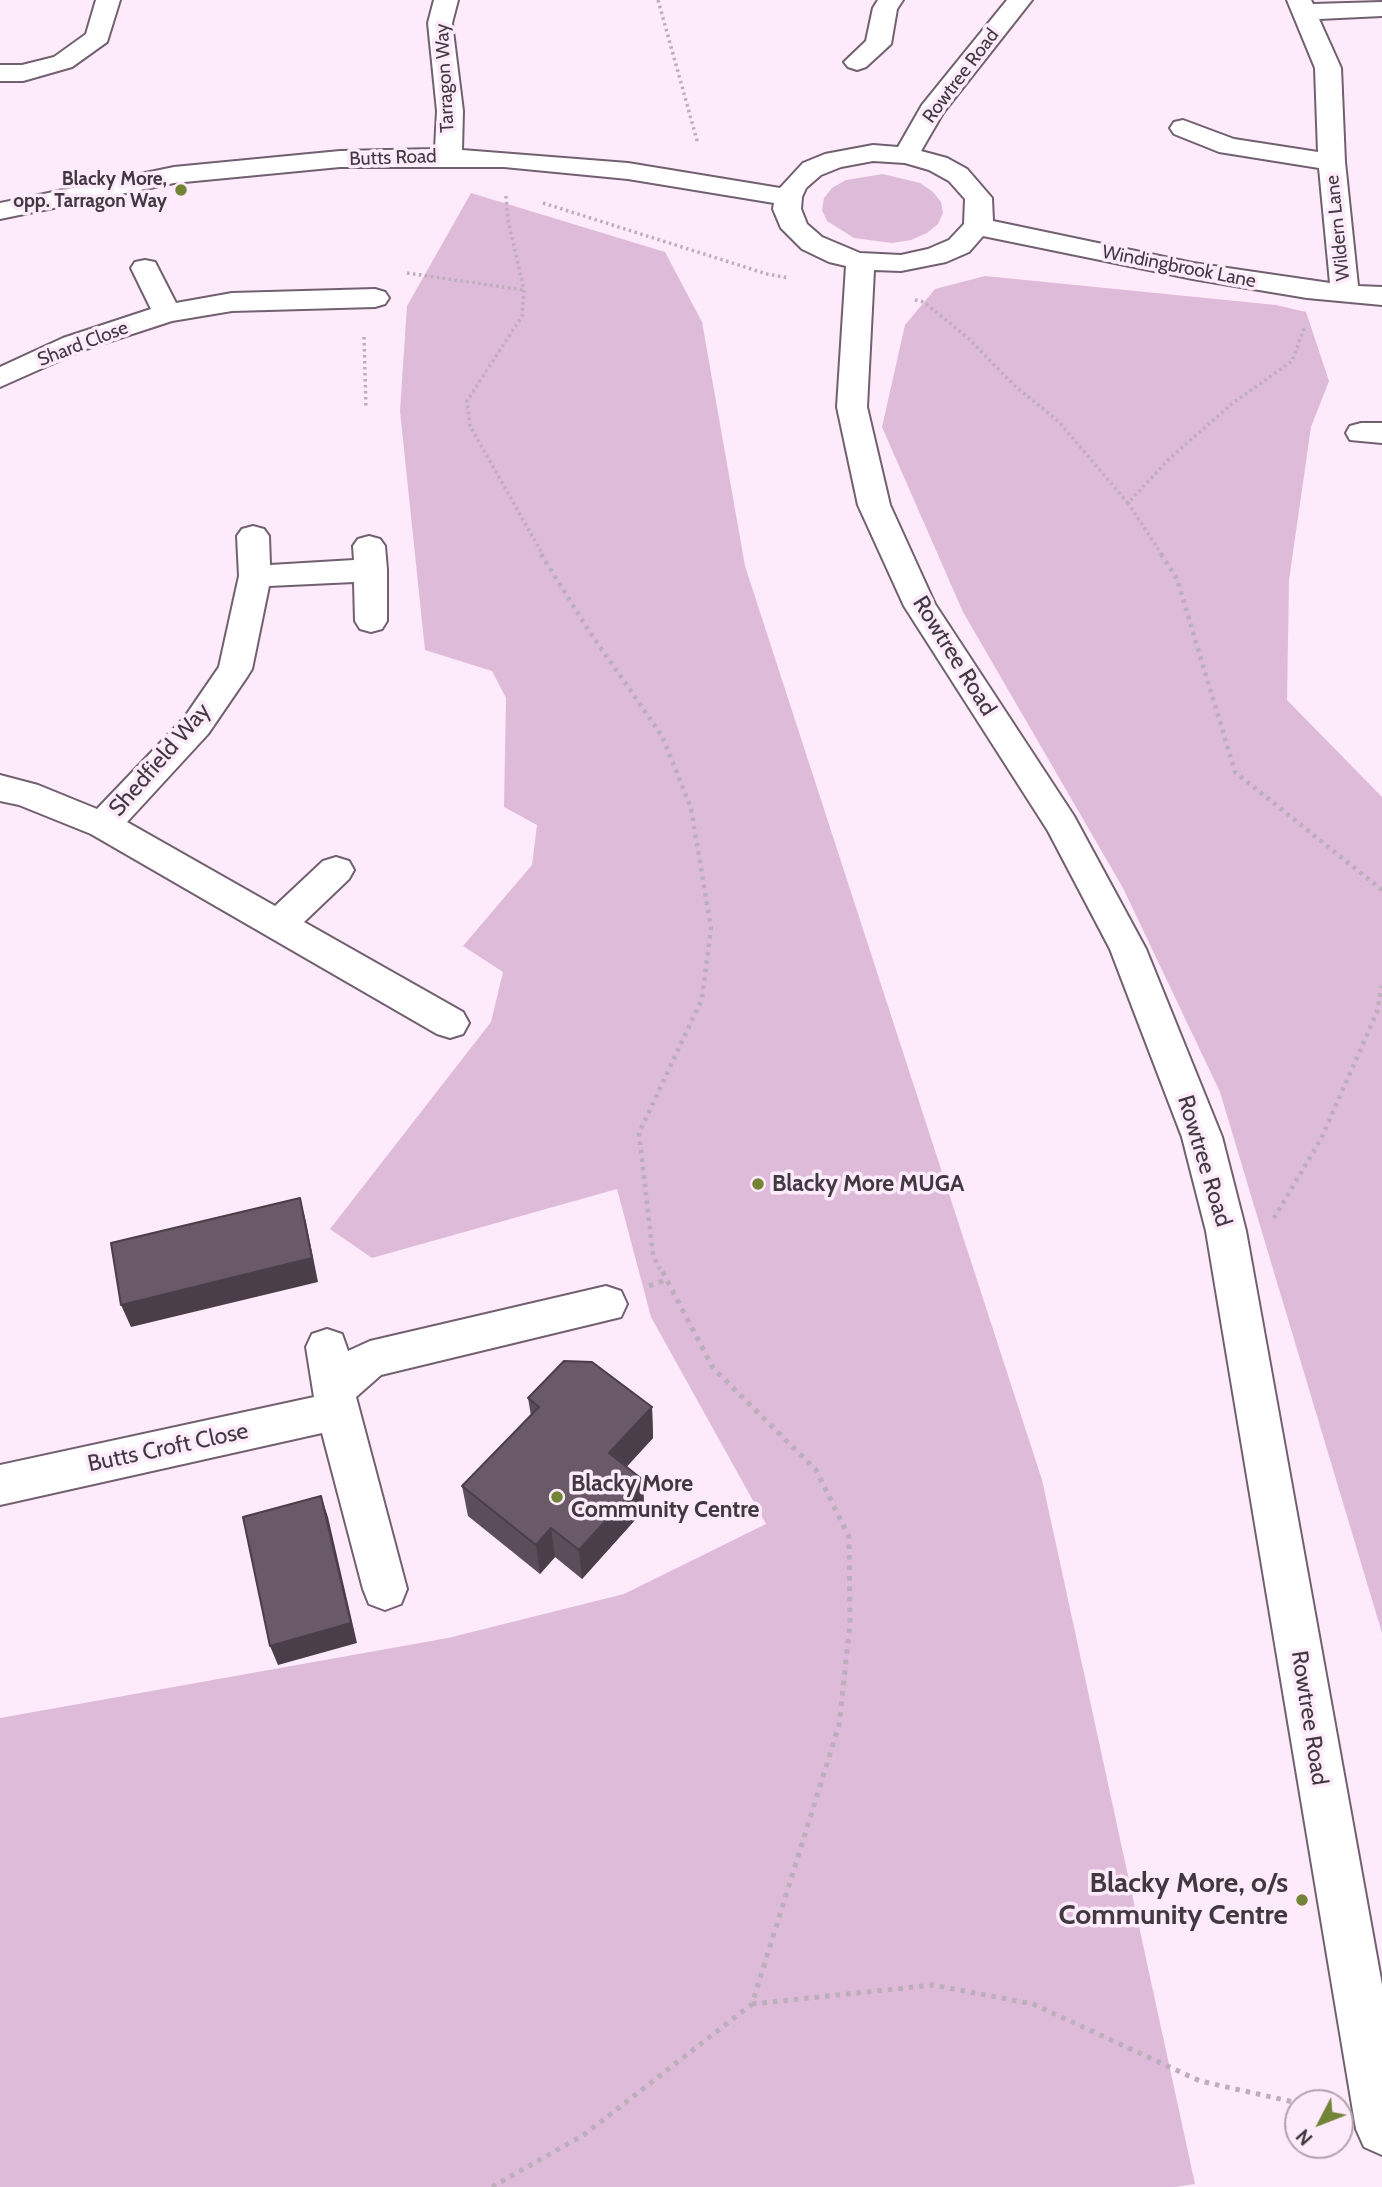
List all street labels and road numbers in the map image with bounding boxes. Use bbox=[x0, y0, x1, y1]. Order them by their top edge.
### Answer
street label: Tarragon Way bbox=[431, 23, 459, 133]
street label: Rowtree Road bbox=[918, 24, 1004, 128]
street label: Butts Road bbox=[349, 145, 437, 171]
street label: Wildern Lane bbox=[1321, 174, 1355, 282]
street label: Windingbrook Lane bbox=[1100, 241, 1258, 293]
street label: Shard Close bbox=[35, 316, 131, 372]
street label: Rowtree Road bbox=[906, 591, 1002, 721]
street label: Shedfield Way bbox=[103, 698, 217, 822]
street label: Rowtree Road bbox=[1171, 1092, 1237, 1230]
street label: Butts Croft Close bbox=[85, 1418, 251, 1478]
street label: Rowtree Road bbox=[1285, 1649, 1333, 1787]

